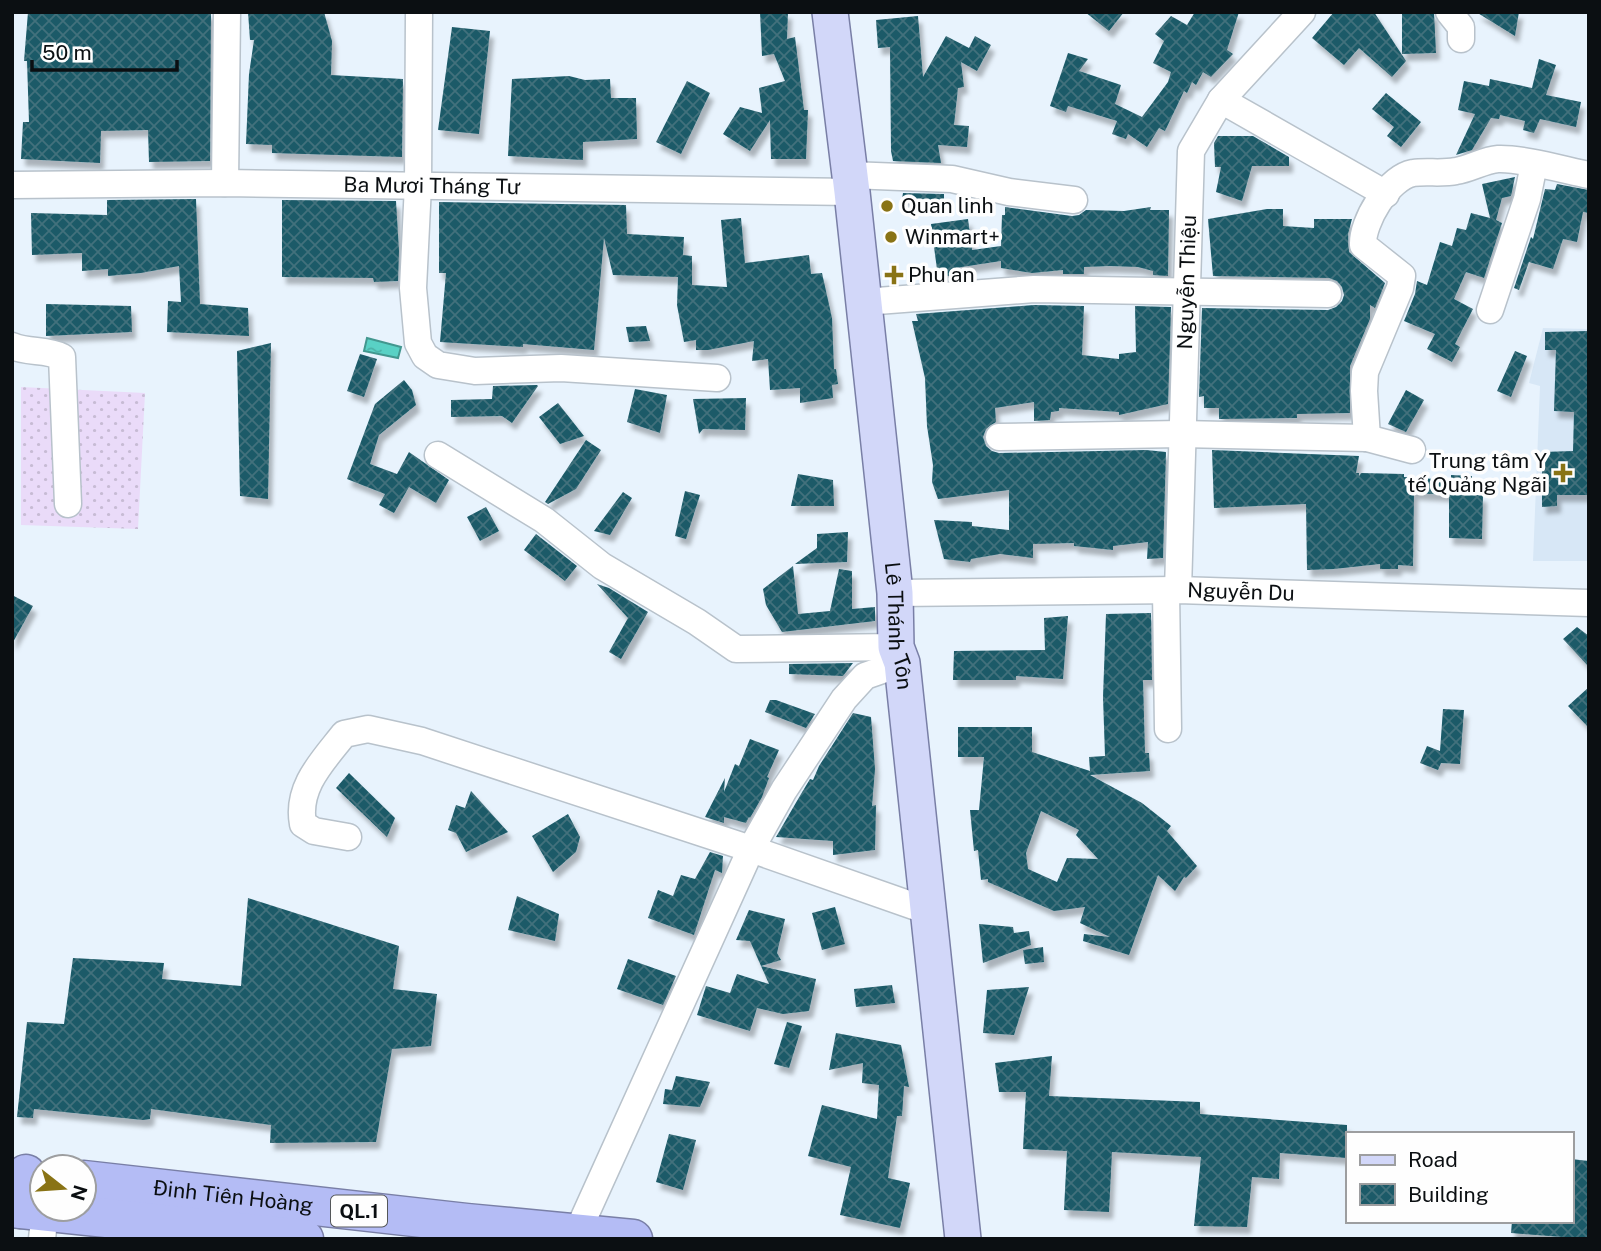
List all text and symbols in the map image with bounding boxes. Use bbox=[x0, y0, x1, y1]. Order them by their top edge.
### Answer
scale bar bbox=[32, 28, 177, 72]
text: 50 m bbox=[42, 40, 92, 65]
street label: Ba Mươi Tháng Tư bbox=[343, 172, 521, 199]
place label: Quan linh bbox=[901, 193, 994, 218]
marker: Quan linh bbox=[879, 198, 895, 214]
street label: Nguyễn Thiệu bbox=[1172, 214, 1201, 350]
place label: Winmart+ bbox=[905, 224, 1000, 249]
marker: Winmart+ bbox=[883, 229, 899, 245]
place label: Phu an bbox=[908, 262, 975, 287]
marker: Phu an bbox=[886, 267, 902, 283]
place label: Trung tâm Y tế Quảng Ngãi bbox=[1407, 448, 1547, 497]
marker: Trung tâm Y tế Quảng Ngãi bbox=[1553, 463, 1573, 483]
street label: Lê Thánh Tôn bbox=[880, 561, 918, 691]
street label: Nguyễn Du bbox=[1187, 577, 1295, 606]
legend bbox=[1346, 1132, 1573, 1223]
text: Road bbox=[1408, 1147, 1458, 1172]
north arrow bbox=[28, 1153, 98, 1223]
street label: Đinh Tiên Hoàng bbox=[152, 1175, 314, 1218]
text: Building bbox=[1408, 1182, 1489, 1207]
text: N bbox=[67, 1183, 92, 1203]
road number: QL.1 bbox=[331, 1196, 387, 1226]

